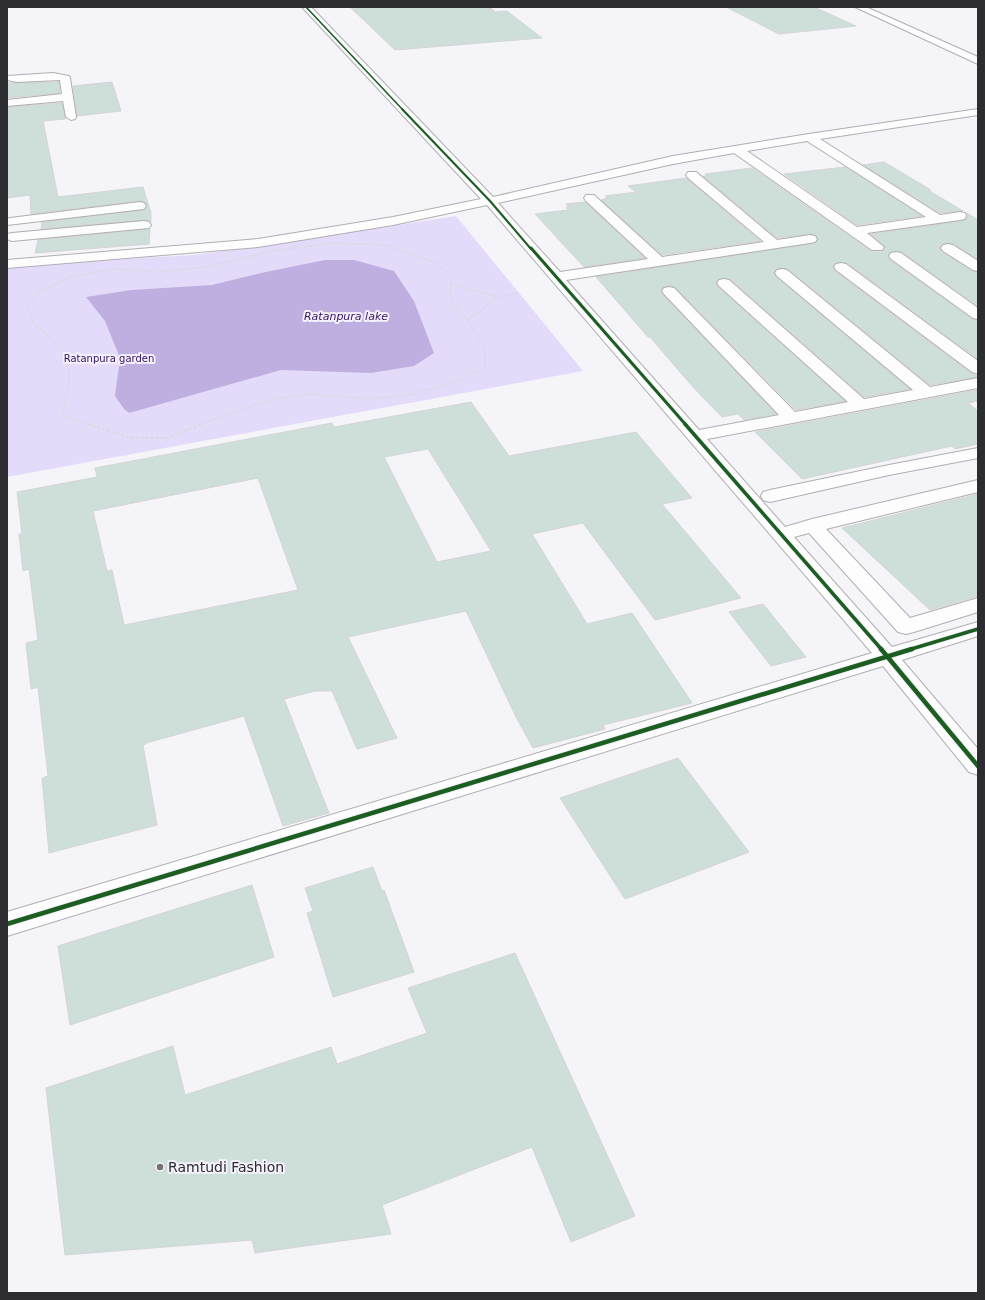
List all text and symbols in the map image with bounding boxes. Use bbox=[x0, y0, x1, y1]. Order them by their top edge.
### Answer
water label: Ratanpura lake bbox=[304, 310, 388, 323]
park label: Ratanpura garden bbox=[64, 353, 154, 364]
place label: Ramtudi Fashion bbox=[168, 1159, 284, 1175]
marker: Ramtudi Fashion bbox=[155, 1162, 165, 1172]

